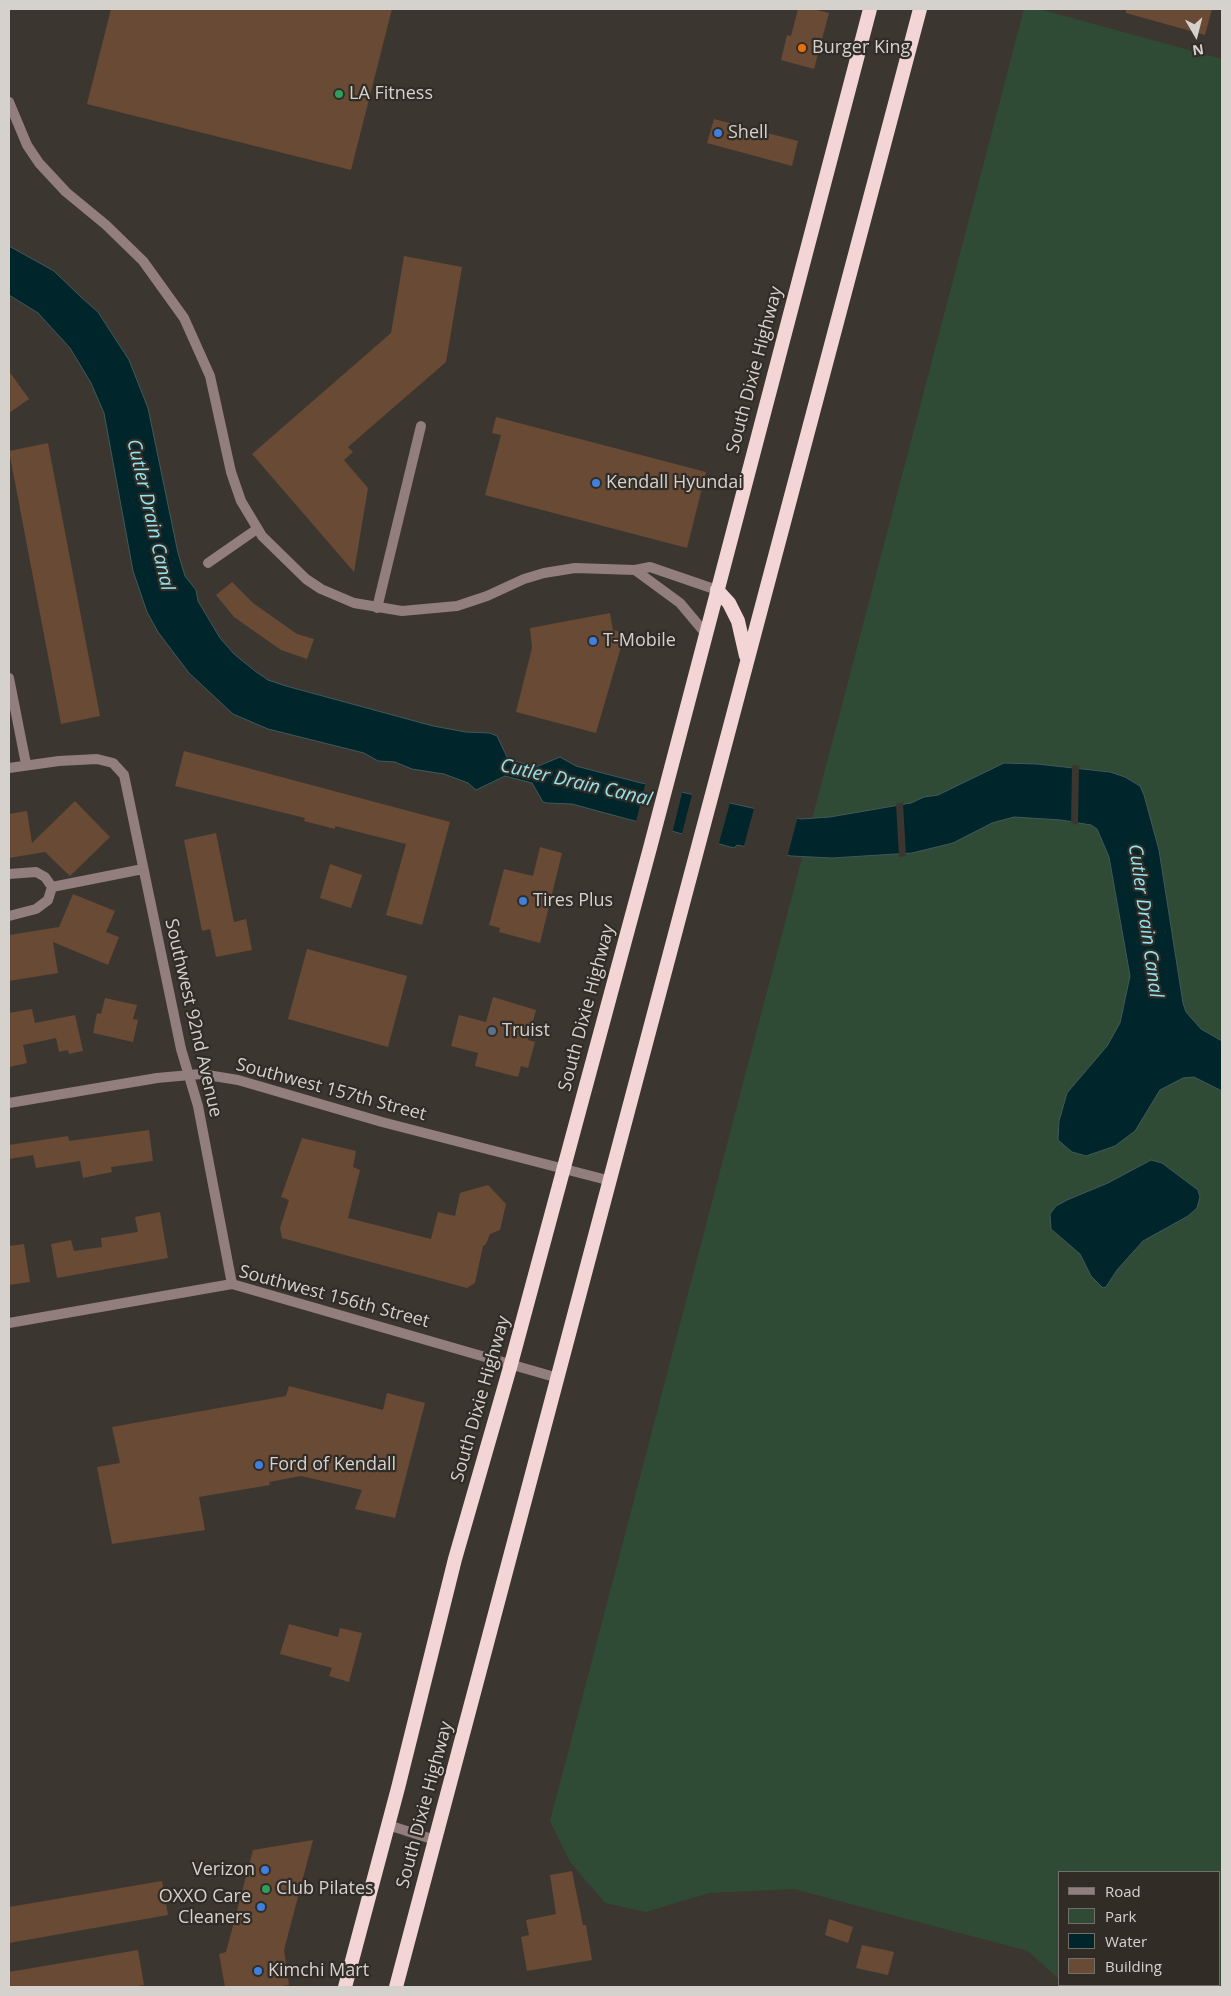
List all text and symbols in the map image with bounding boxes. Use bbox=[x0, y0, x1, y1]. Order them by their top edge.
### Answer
north arrow bbox=[1171, 10, 1221, 60]
place label: Burger King bbox=[812, 37, 910, 59]
text: N bbox=[1191, 40, 1205, 61]
marker: Burger King bbox=[796, 42, 808, 54]
place label: LA Fitness bbox=[349, 83, 433, 105]
marker: LA Fitness bbox=[333, 88, 345, 100]
place label: Shell bbox=[728, 122, 768, 144]
marker: Shell bbox=[712, 127, 724, 139]
street label: South Dixie Highway bbox=[722, 284, 788, 456]
water label: Cutler Drain Canal bbox=[121, 437, 179, 593]
place label: Kendall Hyundai bbox=[606, 472, 743, 494]
marker: Kendall Hyundai bbox=[590, 477, 602, 489]
place label: T-Mobile bbox=[603, 630, 676, 652]
marker: T-Mobile bbox=[587, 635, 599, 647]
water label: Cutler Drain Canal bbox=[498, 754, 654, 812]
water label: Cutler Drain Canal bbox=[1123, 843, 1167, 999]
place label: Tires Plus bbox=[533, 890, 613, 912]
marker: Tires Plus bbox=[517, 895, 529, 907]
street label: Southwest 92nd Avenue bbox=[160, 917, 226, 1119]
street label: South Dixie Highway bbox=[554, 922, 620, 1094]
place label: Truist bbox=[502, 1020, 550, 1042]
marker: Truist bbox=[486, 1025, 498, 1037]
street label: Southwest 157th Street bbox=[233, 1054, 429, 1126]
street label: Southwest 156th Street bbox=[236, 1261, 432, 1333]
street label: South Dixie Highway bbox=[447, 1313, 515, 1485]
place label: Ford of Kendall bbox=[269, 1454, 396, 1476]
marker: Ford of Kendall bbox=[253, 1459, 265, 1471]
street label: South Dixie Highway bbox=[392, 1719, 458, 1891]
place label: Verizon bbox=[192, 1859, 255, 1881]
marker: Verizon bbox=[259, 1864, 271, 1876]
legend bbox=[1058, 1871, 1221, 1986]
place label: Club Pilates bbox=[276, 1878, 374, 1900]
text: Road bbox=[1105, 1881, 1141, 1901]
marker: Club Pilates bbox=[260, 1883, 272, 1895]
place label: OXXO Care Cleaners bbox=[159, 1886, 251, 1928]
marker: OXXO Care Cleaners bbox=[255, 1901, 267, 1913]
text: Park bbox=[1105, 1906, 1136, 1926]
text: Water bbox=[1105, 1931, 1147, 1951]
text: Building bbox=[1105, 1956, 1162, 1976]
place label: Kimchi Mart bbox=[268, 1960, 369, 1982]
marker: Kimchi Mart bbox=[252, 1965, 264, 1977]

